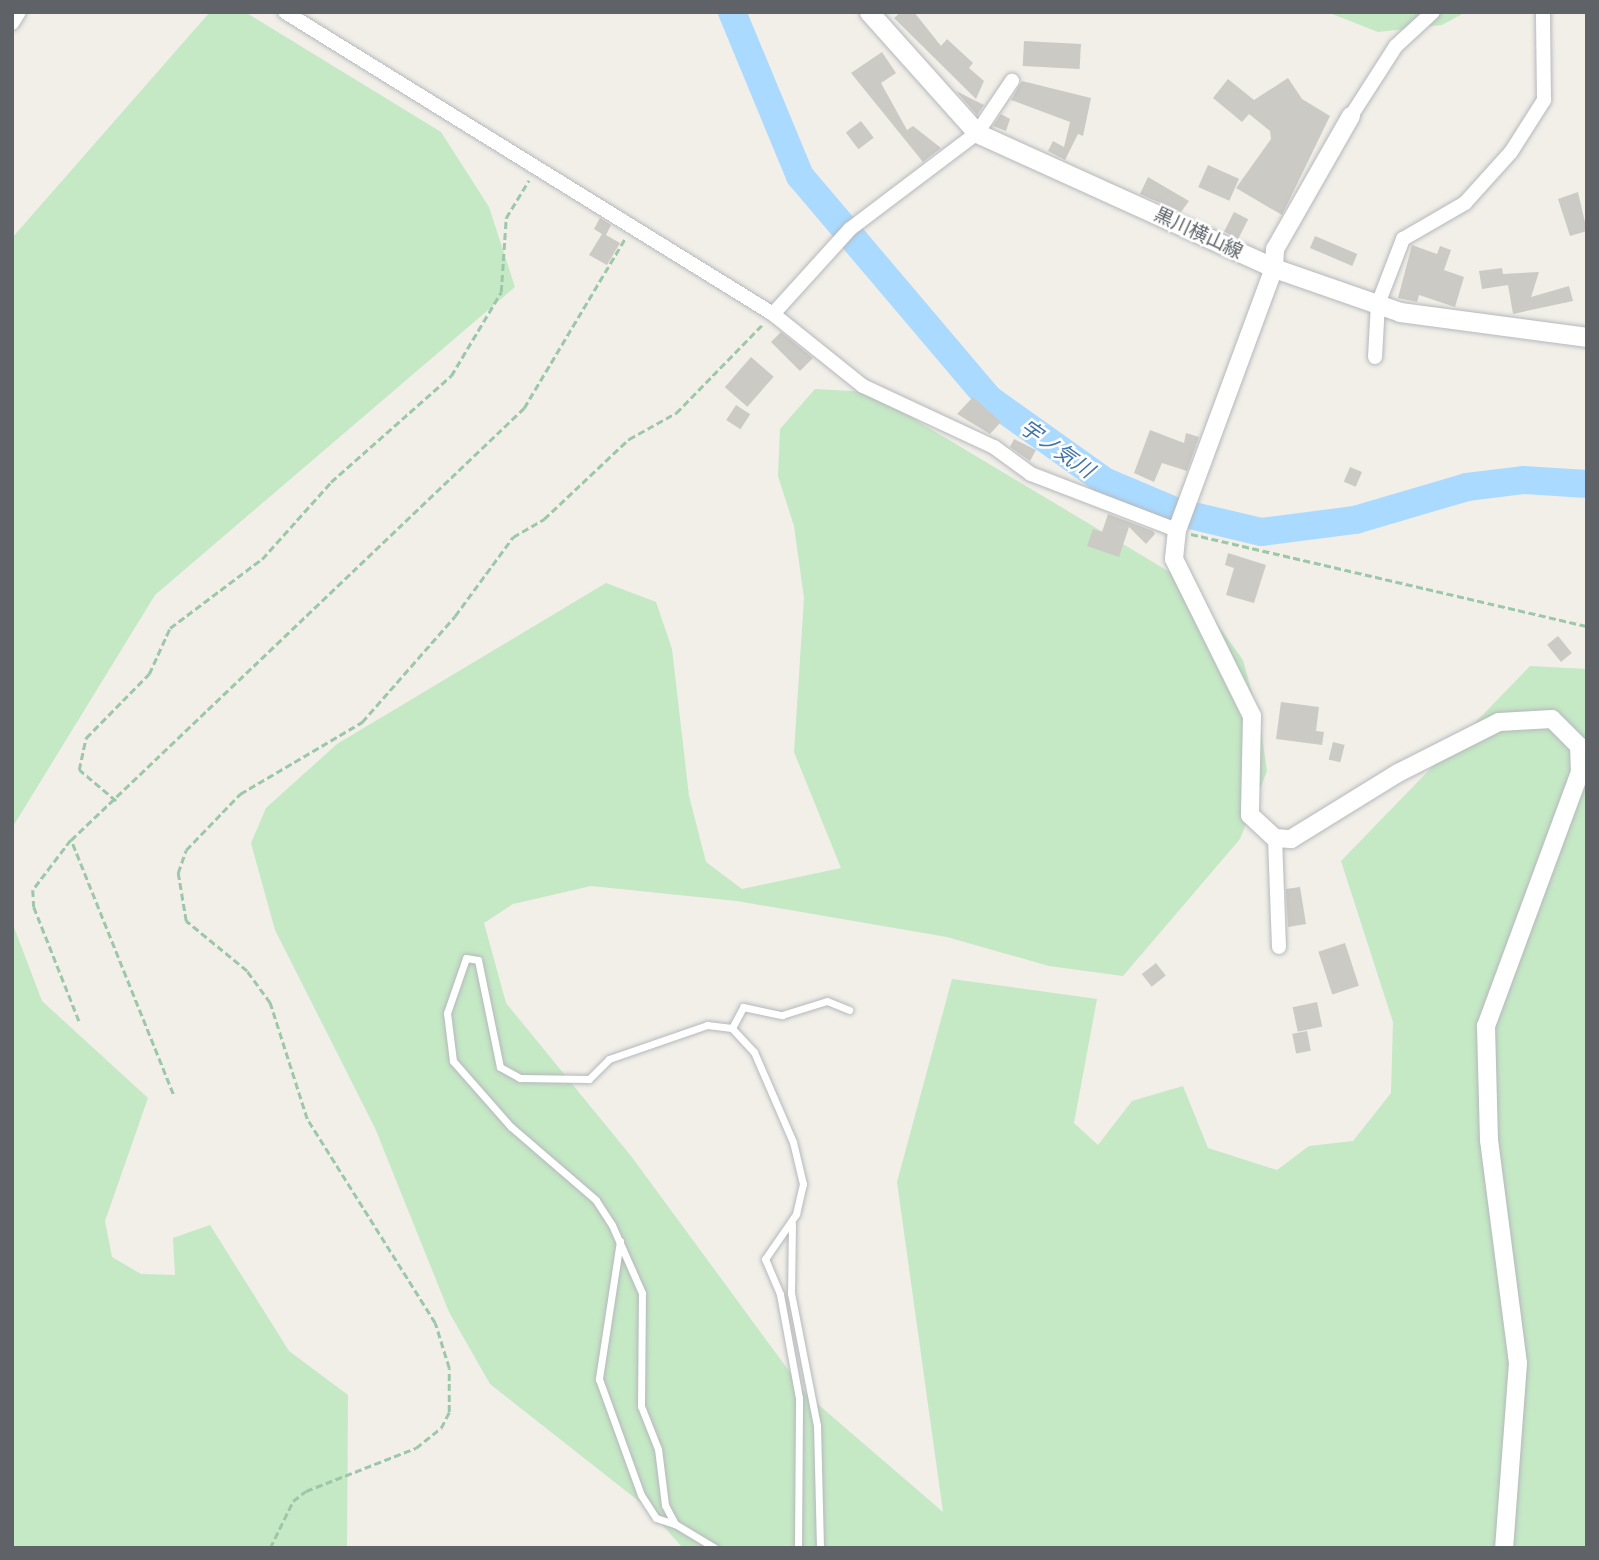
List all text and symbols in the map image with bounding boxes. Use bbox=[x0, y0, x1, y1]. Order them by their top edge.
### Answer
street label: 黒川横山線 bbox=[1150, 204, 1246, 264]
water label: 宇ノ気川 bbox=[1015, 415, 1099, 483]

